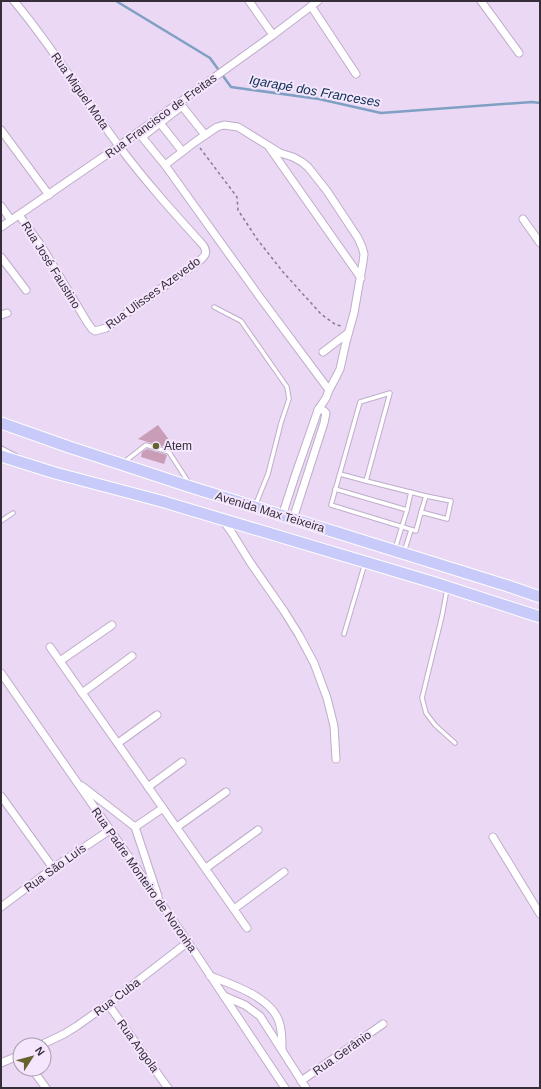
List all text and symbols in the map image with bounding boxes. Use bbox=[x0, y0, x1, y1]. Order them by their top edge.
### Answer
street label: Rua Miguel Mota bbox=[48, 50, 112, 132]
street label: Rua Francisco de Freitas bbox=[103, 71, 219, 161]
water label: Igarapé dos Franceses bbox=[248, 72, 382, 110]
street label: Rua José Faustino bbox=[19, 219, 84, 311]
street label: Rua Ulisses Azevedo bbox=[103, 254, 203, 332]
place label: Atem bbox=[164, 439, 192, 453]
marker: Atem bbox=[151, 441, 161, 451]
street label: Avenida Max Teixeira bbox=[214, 489, 327, 535]
street label: Rua Padre Monteiro de Noronha bbox=[89, 805, 200, 955]
street label: Rua São Luís bbox=[21, 841, 89, 895]
street label: Rua Cuba bbox=[91, 975, 143, 1019]
street label: Rua Angola bbox=[114, 1017, 162, 1075]
street label: Rua Gerânio bbox=[310, 1028, 374, 1078]
north arrow bbox=[12, 1037, 52, 1077]
text: N bbox=[33, 1044, 47, 1058]

